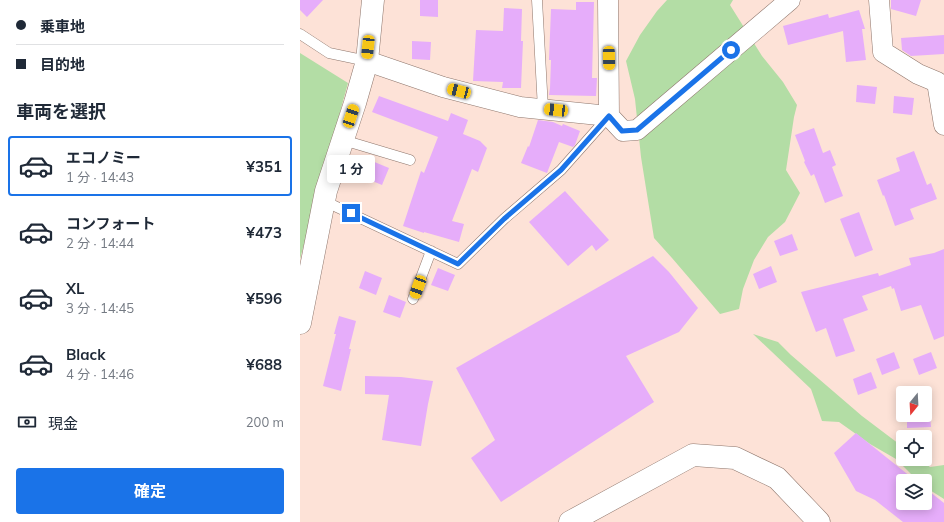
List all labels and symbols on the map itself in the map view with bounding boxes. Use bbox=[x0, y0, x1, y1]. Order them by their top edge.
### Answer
car bbox=[361, 34, 375, 60]
route start bbox=[722, 41, 740, 59]
car bbox=[603, 46, 615, 70]
car bbox=[446, 82, 472, 100]
car bbox=[342, 103, 360, 129]
car bbox=[543, 103, 569, 117]
callout: 1 分 bbox=[327, 155, 375, 183]
route end bbox=[342, 204, 360, 222]
car bbox=[408, 274, 428, 300]
north arrow bbox=[896, 386, 932, 422]

